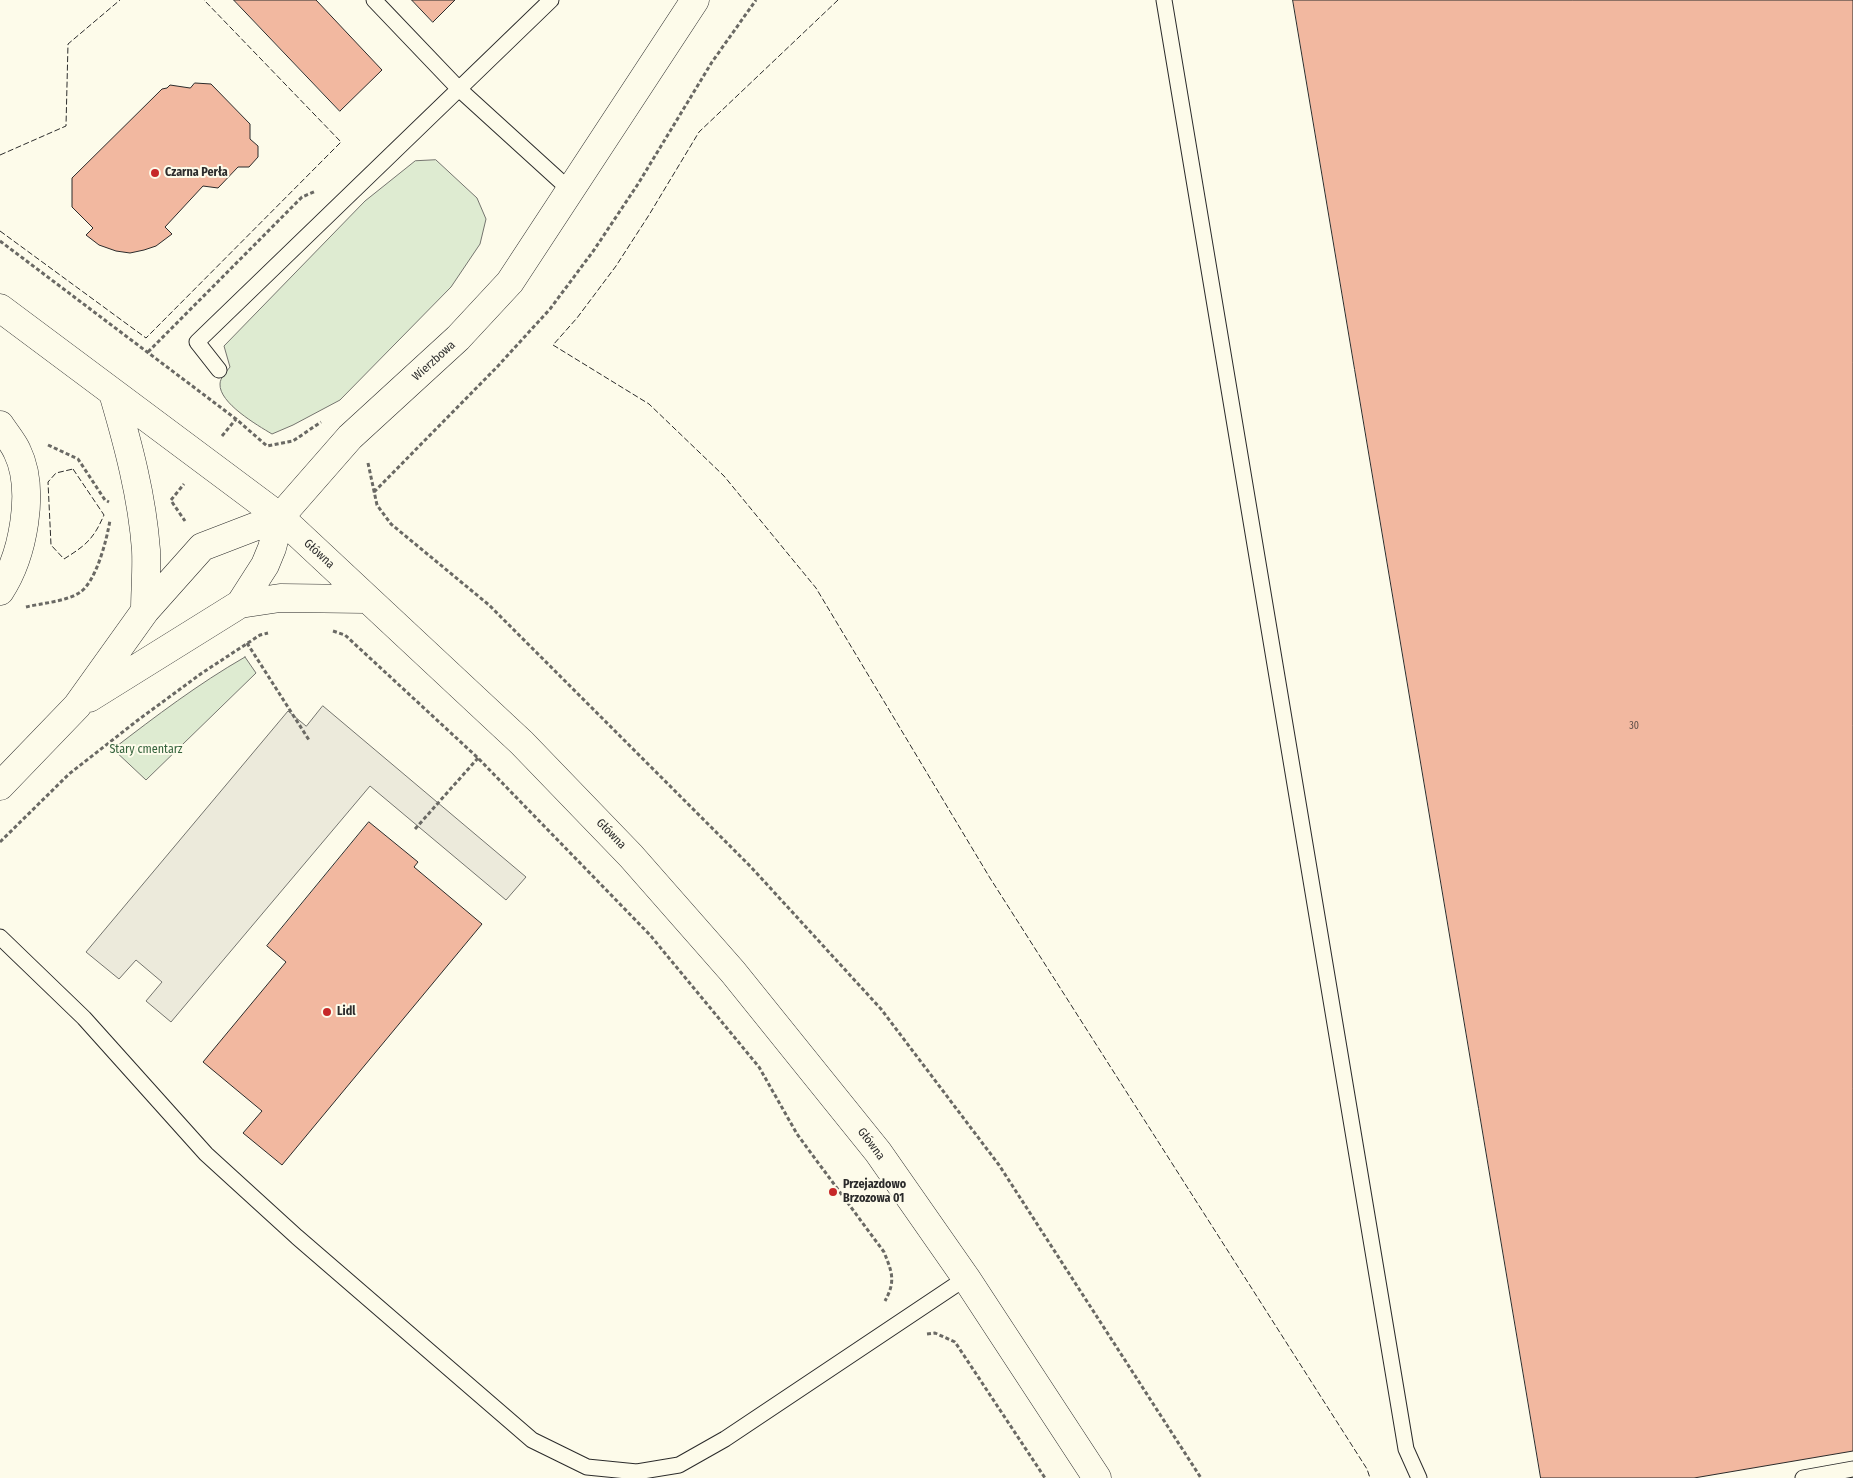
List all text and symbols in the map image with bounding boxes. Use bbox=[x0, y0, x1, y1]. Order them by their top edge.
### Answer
place label: Czarna Perła bbox=[165, 166, 228, 180]
marker: Czarna Perła bbox=[149, 167, 161, 179]
street label: Wierzbowa bbox=[409, 338, 459, 384]
street label: Główna bbox=[301, 536, 337, 572]
house number: 30 bbox=[1629, 720, 1639, 732]
park label: Stary cmentarz bbox=[109, 743, 183, 757]
street label: Główna bbox=[593, 816, 629, 852]
place label: Lidl bbox=[337, 1005, 356, 1019]
marker: Lidl bbox=[321, 1006, 333, 1018]
street label: Główna bbox=[854, 1125, 888, 1163]
place label: Przejazdowo Brzozowa 01 bbox=[843, 1178, 906, 1206]
marker: Przejazdowo Brzozowa 01 bbox=[827, 1186, 839, 1198]

